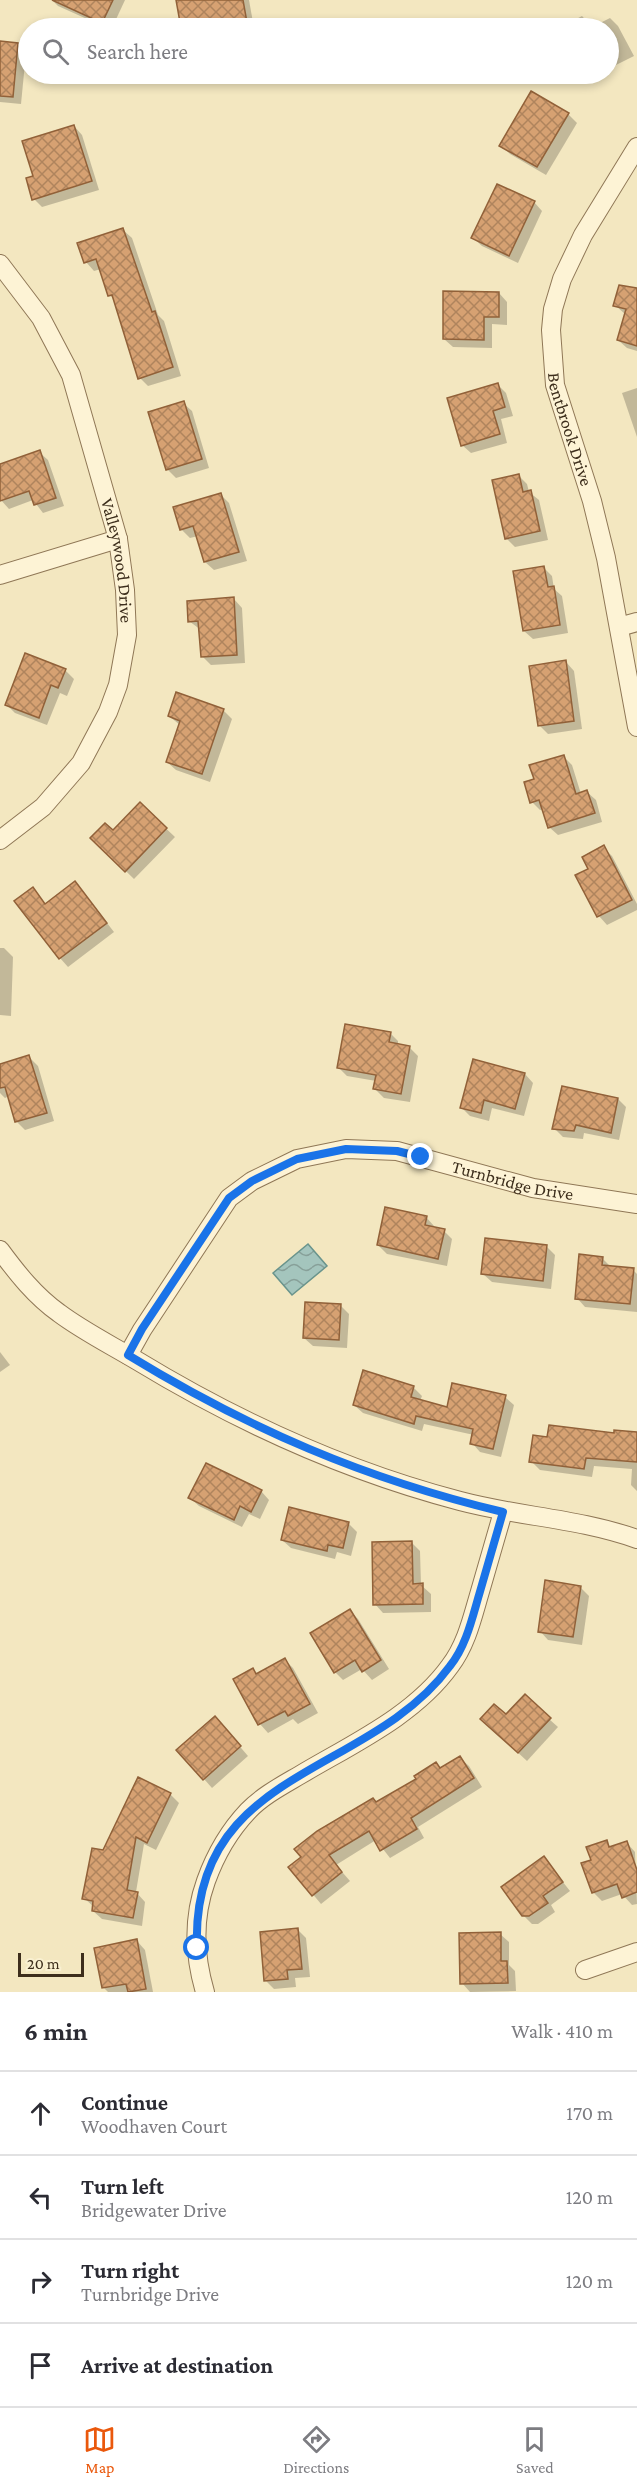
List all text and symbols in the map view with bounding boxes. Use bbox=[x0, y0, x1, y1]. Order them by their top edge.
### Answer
search box bbox=[18, 18, 619, 84]
icon: search bbox=[39, 35, 72, 68]
text: Search here bbox=[87, 39, 188, 64]
street label: Bentbrook Drive bbox=[544, 372, 597, 488]
street label: Valleywood Drive bbox=[97, 496, 136, 624]
route end bbox=[407, 1143, 433, 1169]
street label: Turnbridge Drive bbox=[450, 1156, 575, 1204]
route start bbox=[183, 1934, 209, 1960]
scale bar bbox=[18, 1950, 84, 1978]
text: 20 m bbox=[27, 1955, 60, 1972]
text: 6 min bbox=[24, 2017, 88, 2046]
text: Walk · 410 m bbox=[511, 2020, 613, 2042]
text: Continue bbox=[81, 2090, 168, 2115]
icon: ahead bbox=[24, 2097, 57, 2130]
text: 170 m bbox=[566, 2102, 613, 2124]
text: Woodhaven Court bbox=[81, 2115, 227, 2137]
text: Turn left bbox=[81, 2174, 164, 2199]
icon: left bbox=[24, 2181, 57, 2214]
text: 120 m bbox=[566, 2186, 613, 2208]
text: Bridgewater Drive bbox=[81, 2199, 227, 2221]
text: Turn right bbox=[81, 2258, 179, 2283]
icon: right bbox=[24, 2265, 57, 2298]
text: 120 m bbox=[566, 2270, 613, 2292]
text: Turnbridge Drive bbox=[81, 2283, 219, 2305]
icon: arrive bbox=[24, 2349, 57, 2382]
text: Arrive at destination bbox=[81, 2353, 273, 2378]
tab: Map bbox=[83, 2423, 116, 2476]
tab: Directions bbox=[283, 2423, 349, 2476]
tab: Saved bbox=[516, 2423, 554, 2476]

